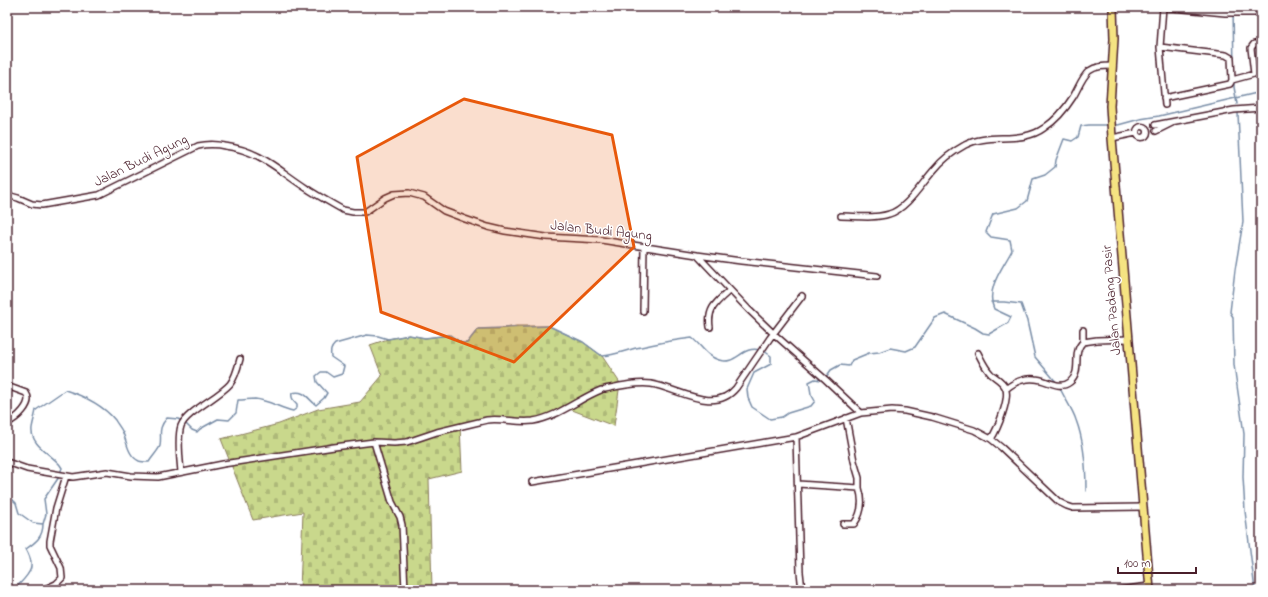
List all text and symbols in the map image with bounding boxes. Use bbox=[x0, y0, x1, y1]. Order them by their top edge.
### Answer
street label: Jalan Budi Agung bbox=[91, 129, 192, 194]
street label: Jalan Budi Agung bbox=[549, 215, 653, 248]
street label: Jalan Padang Pasir bbox=[1097, 243, 1128, 356]
scale bar bbox=[1118, 549, 1196, 575]
text: 100 m bbox=[1124, 555, 1151, 573]

